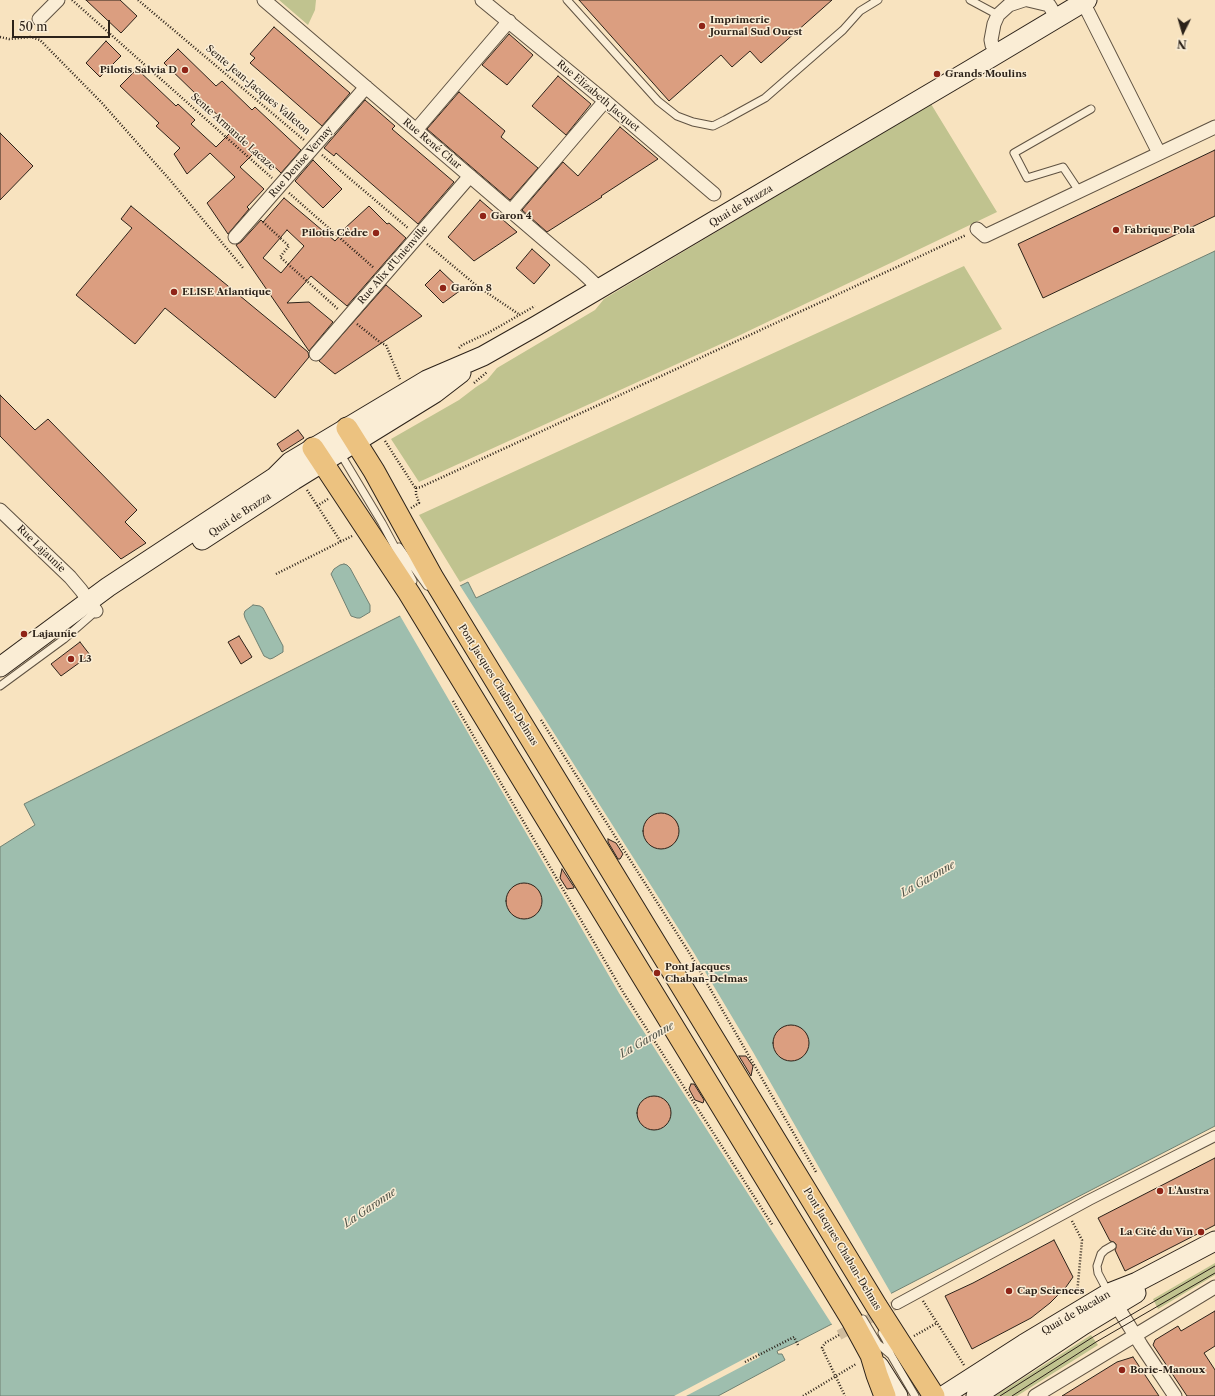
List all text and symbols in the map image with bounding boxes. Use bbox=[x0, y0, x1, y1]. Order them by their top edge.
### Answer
scale bar bbox=[14, 12, 112, 38]
north arrow bbox=[1163, 12, 1203, 52]
place label: Imprimerie Journal Sud Ouest bbox=[710, 14, 802, 38]
text: 50 m bbox=[19, 19, 48, 34]
marker: Imprimerie Journal Sud Ouest bbox=[697, 21, 707, 31]
text: N bbox=[1177, 37, 1187, 51]
street label: Sente Jean-Jacques Valleton bbox=[203, 43, 313, 137]
street label: Rue Elizabeth Jacquet bbox=[554, 58, 642, 134]
place label: Pilotis Salvia D bbox=[100, 64, 177, 76]
marker: Pilotis Salvia D bbox=[180, 65, 190, 75]
place label: Grands Moulins bbox=[945, 68, 1027, 80]
marker: Grands Moulins bbox=[932, 69, 942, 79]
street label: Sente Armande Lacaze bbox=[188, 91, 278, 173]
street label: Rue René Char bbox=[400, 116, 464, 172]
street label: Rue Denise Vernay bbox=[267, 124, 335, 200]
street label: Quai de Brazza bbox=[707, 182, 775, 230]
place label: Garon 4 bbox=[491, 210, 532, 222]
marker: Garon 4 bbox=[478, 211, 488, 221]
street label: Rue Alix d'Unienville bbox=[356, 223, 430, 307]
place label: Fabrique Pola bbox=[1124, 224, 1195, 236]
marker: Fabrique Pola bbox=[1111, 225, 1121, 235]
place label: Pilotis Cèdre bbox=[302, 227, 368, 239]
marker: Pilotis Cèdre bbox=[371, 228, 381, 238]
place label: Garon 8 bbox=[451, 282, 492, 294]
marker: Garon 8 bbox=[438, 283, 448, 293]
place label: ELISE Atlantique bbox=[182, 286, 271, 298]
marker: ELISE Atlantique bbox=[169, 287, 179, 297]
street label: Quai de Brazza bbox=[207, 490, 273, 540]
street label: Rue Lajaunie bbox=[14, 523, 68, 575]
street label: Pont Jacques Chaban-Delmas bbox=[456, 622, 540, 748]
place label: Lajaunie bbox=[32, 628, 77, 640]
marker: Lajaunie bbox=[19, 629, 29, 639]
place label: L3 bbox=[79, 653, 92, 665]
marker: L3 bbox=[66, 654, 76, 664]
water label: La Garonne bbox=[898, 858, 958, 900]
place label: Pont Jacques Chaban-Delmas bbox=[665, 961, 748, 984]
marker: Pont Jacques Chaban-Delmas bbox=[652, 968, 662, 978]
water label: La Garonne bbox=[617, 1019, 677, 1061]
place label: L'Austra bbox=[1168, 1185, 1209, 1197]
water label: La Garonne bbox=[341, 1186, 399, 1230]
street label: Pont Jacques Chaban-Delmas bbox=[801, 1186, 883, 1312]
marker: L'Austra bbox=[1155, 1186, 1165, 1196]
place label: La Cité du Vin bbox=[1120, 1226, 1193, 1238]
marker: La Cité du Vin bbox=[1196, 1227, 1206, 1237]
place label: Cap Sciences bbox=[1017, 1285, 1084, 1297]
marker: Cap Sciences bbox=[1004, 1286, 1014, 1296]
street label: Quai de Bacalan bbox=[1040, 1289, 1112, 1337]
place label: Borie-Manoux bbox=[1130, 1364, 1205, 1376]
marker: Borie-Manoux bbox=[1117, 1365, 1127, 1375]

